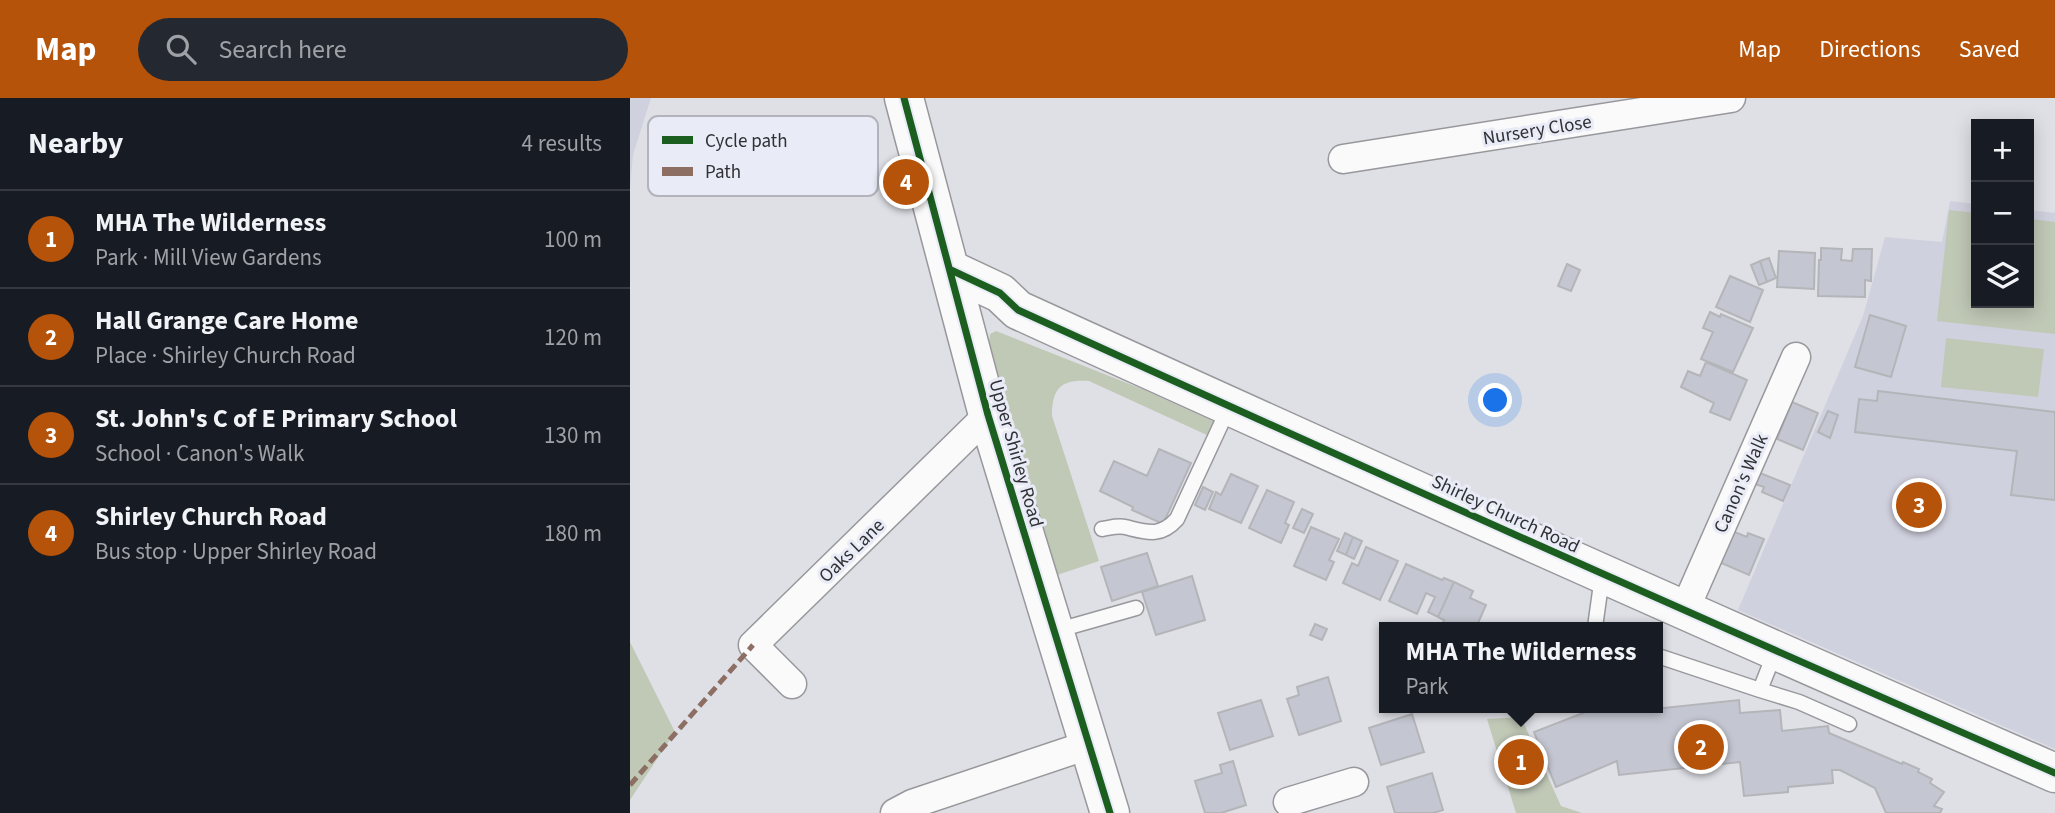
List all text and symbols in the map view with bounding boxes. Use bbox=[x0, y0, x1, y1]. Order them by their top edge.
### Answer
search box bbox=[138, 18, 628, 81]
text: Map bbox=[35, 26, 96, 73]
icon: search bbox=[162, 30, 200, 68]
text: Search here bbox=[218, 31, 347, 68]
text: Map bbox=[1738, 32, 1781, 67]
text: Directions bbox=[1819, 32, 1921, 67]
text: Saved bbox=[1959, 32, 2020, 67]
street label: Nursery Close bbox=[1481, 109, 1593, 152]
legend bbox=[648, 116, 878, 196]
map controls bbox=[1971, 119, 2034, 308]
button: + bbox=[1971, 119, 2034, 182]
text: Nearby bbox=[28, 122, 123, 165]
text: 4 results bbox=[522, 127, 602, 160]
text: Cycle path bbox=[705, 128, 787, 155]
pin: 4 bbox=[883, 156, 929, 208]
text: Path bbox=[705, 159, 741, 186]
button: − bbox=[1971, 182, 2034, 245]
text: MHA The Wilderness bbox=[95, 204, 326, 241]
text: 1 bbox=[45, 223, 57, 256]
text: 100 m bbox=[544, 223, 602, 256]
text: Park · Mill View Gardens bbox=[95, 241, 322, 274]
button: layers bbox=[1971, 245, 2034, 308]
text: Hall Grange Care Home bbox=[95, 302, 358, 339]
text: 2 bbox=[45, 321, 57, 354]
text: 120 m bbox=[544, 321, 602, 354]
text: Place · Shirley Church Road bbox=[95, 339, 356, 372]
street label: Upper Shirley Road bbox=[982, 376, 1050, 531]
your location bbox=[1478, 383, 1512, 417]
text: St. John's C of E Primary School bbox=[95, 400, 457, 437]
text: 3 bbox=[45, 419, 57, 452]
text: 130 m bbox=[544, 419, 602, 452]
street label: Canon's Walk bbox=[1707, 429, 1776, 538]
text: School · Canon's Walk bbox=[95, 437, 304, 470]
street label: Shirley Church Road bbox=[1427, 468, 1584, 560]
pin: 3 bbox=[1896, 479, 1942, 531]
text: Shirley Church Road bbox=[95, 498, 327, 535]
street label: Oaks Lane bbox=[813, 513, 891, 589]
text: 4 bbox=[45, 517, 57, 550]
text: 180 m bbox=[544, 517, 602, 550]
text: Bus stop · Upper Shirley Road bbox=[95, 535, 377, 568]
popup bbox=[1379, 622, 1663, 713]
text: MHA The Wilderness bbox=[1405, 633, 1637, 670]
text: Park bbox=[1405, 670, 1448, 703]
pin: 2 bbox=[1678, 721, 1724, 773]
pin: 1 bbox=[1498, 736, 1544, 788]

